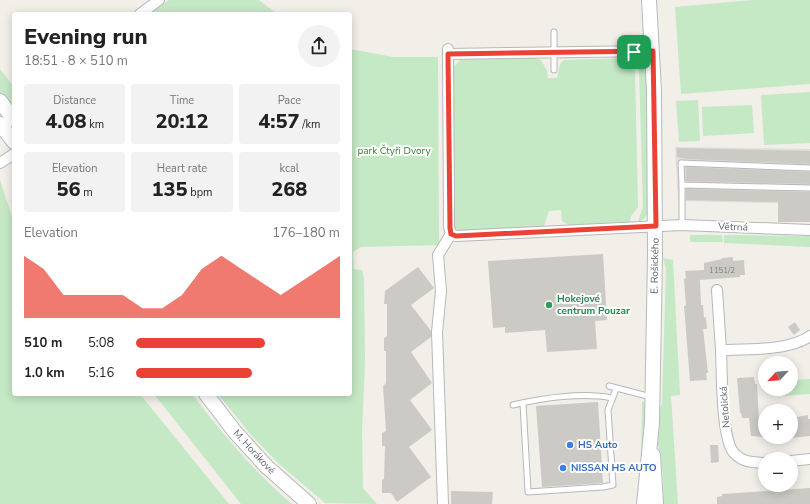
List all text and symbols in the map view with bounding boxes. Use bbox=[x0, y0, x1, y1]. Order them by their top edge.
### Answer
text: Evening run bbox=[24, 22, 148, 52]
button: share bbox=[298, 25, 340, 67]
pin bbox=[617, 35, 651, 69]
icon: arrive bbox=[623, 41, 645, 63]
text: 18:51 · 8 × 510 m bbox=[24, 52, 128, 70]
text: Distance bbox=[53, 93, 96, 108]
text: Time bbox=[170, 93, 194, 108]
text: Pace bbox=[278, 93, 301, 108]
text: 4.08 bbox=[45, 108, 86, 135]
text: 20:12 bbox=[155, 108, 209, 135]
text: 4:57 bbox=[258, 108, 300, 135]
text: km bbox=[86, 117, 104, 132]
text: /km bbox=[300, 117, 320, 132]
park label: park Čtyři Dvory bbox=[357, 144, 431, 158]
text: Elevation bbox=[52, 161, 97, 176]
text: Heart rate bbox=[157, 161, 207, 176]
text: kcal bbox=[280, 161, 299, 176]
text: 56 bbox=[57, 176, 81, 203]
text: 135 bbox=[151, 176, 187, 203]
text: 268 bbox=[271, 176, 307, 203]
text: m bbox=[81, 185, 93, 200]
text: bpm bbox=[187, 185, 213, 200]
street label: Větrná bbox=[717, 219, 748, 235]
text: Elevation bbox=[24, 224, 78, 242]
text: 176–180 m bbox=[272, 224, 340, 242]
street label: E. Rošického bbox=[648, 237, 662, 294]
house number: 1151/2 bbox=[709, 265, 735, 276]
place label: Hokejové centrum Pouzar bbox=[557, 292, 630, 318]
marker: Hokejové centrum Pouzar bbox=[544, 300, 554, 310]
text: 510 m bbox=[24, 334, 62, 352]
text: 5:08 bbox=[88, 334, 114, 352]
north arrow bbox=[758, 356, 798, 396]
map controls bbox=[758, 356, 798, 492]
text: 1.0 km bbox=[24, 364, 65, 382]
text: 5:16 bbox=[88, 364, 114, 382]
street label: Netolická bbox=[717, 386, 733, 428]
button: + bbox=[758, 404, 798, 444]
street label: M. Horákové bbox=[230, 427, 278, 477]
place label: HS Auto bbox=[578, 438, 618, 452]
marker: HS Auto bbox=[565, 440, 575, 450]
button: − bbox=[758, 452, 798, 492]
place label: NISSAN HS AUTO bbox=[571, 461, 657, 475]
marker: NISSAN HS AUTO bbox=[558, 463, 568, 473]

